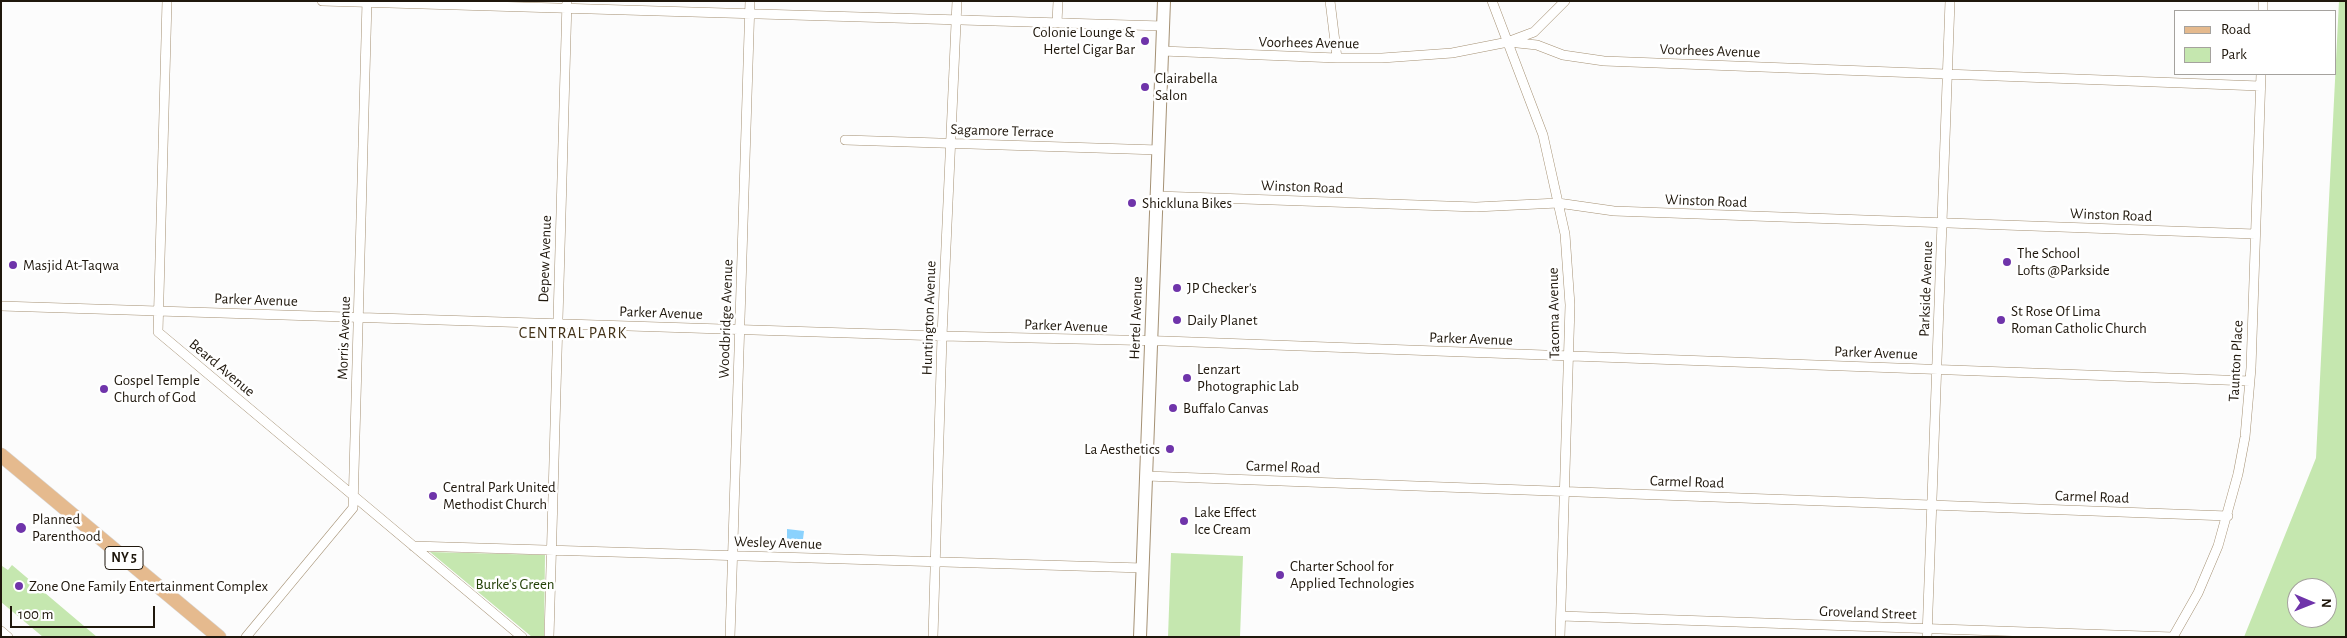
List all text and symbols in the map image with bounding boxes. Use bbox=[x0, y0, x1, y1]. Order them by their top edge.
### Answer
legend bbox=[2174, 10, 2337, 75]
text: Road bbox=[2221, 22, 2251, 37]
place label: Colonie Lounge & Hertel Cigar Bar bbox=[1033, 23, 1135, 58]
street label: Voorhees Avenue bbox=[1259, 33, 1359, 53]
marker: Colonie Lounge & Hertel Cigar Bar bbox=[1139, 35, 1151, 47]
street label: Voorhees Avenue bbox=[1659, 40, 1761, 62]
text: Park bbox=[2221, 47, 2247, 62]
place label: Clairabella Salon bbox=[1155, 69, 1218, 104]
marker: Clairabella Salon bbox=[1139, 81, 1151, 93]
street label: Sagamore Terrace bbox=[950, 120, 1054, 142]
street label: Winston Road bbox=[1261, 177, 1343, 197]
street label: Winston Road bbox=[1665, 191, 1747, 211]
place label: Shickluna Bikes bbox=[1142, 194, 1232, 212]
marker: Shickluna Bikes bbox=[1126, 197, 1138, 209]
street label: Winston Road bbox=[2070, 205, 2152, 225]
street label: Depew Avenue bbox=[534, 215, 556, 303]
street label: Parkside Avenue bbox=[1915, 241, 1937, 337]
place label: The School Lofts @Parkside bbox=[2017, 244, 2110, 279]
place label: Masjid At-Taqwa bbox=[23, 256, 119, 274]
marker: The School Lofts @Parkside bbox=[2001, 256, 2013, 268]
marker: Masjid At-Taqwa bbox=[7, 259, 19, 271]
street label: Woodbridge Avenue bbox=[715, 259, 737, 379]
street label: Huntington Avenue bbox=[918, 260, 940, 376]
street label: Tacoma Avenue bbox=[1544, 267, 1564, 359]
street label: Hertel Avenue bbox=[1126, 276, 1146, 360]
place label: JP Checker's bbox=[1187, 279, 1257, 297]
marker: JP Checker's bbox=[1171, 282, 1183, 294]
street label: Parker Avenue bbox=[214, 290, 298, 310]
street label: Morris Avenue bbox=[334, 296, 354, 380]
place label: St Rose Of Lima Roman Catholic Church bbox=[2011, 302, 2147, 337]
street label: Parker Avenue bbox=[619, 303, 703, 323]
place label: Daily Planet bbox=[1187, 311, 1258, 329]
marker: Daily Planet bbox=[1171, 314, 1183, 326]
marker: St Rose Of Lima Roman Catholic Church bbox=[1995, 314, 2007, 326]
street label: Parker Avenue bbox=[1024, 316, 1108, 336]
street label: Taunton Place bbox=[2225, 320, 2247, 402]
district label: CENTRAL PARK bbox=[517, 323, 629, 343]
street label: Parker Avenue bbox=[1429, 329, 1513, 349]
street label: Beard Avenue bbox=[185, 335, 259, 401]
street label: Parker Avenue bbox=[1834, 343, 1918, 363]
place label: Lenzart Photographic Lab bbox=[1197, 360, 1299, 395]
place label: Gospel Temple Church of God bbox=[114, 371, 200, 406]
marker: Lenzart Photographic Lab bbox=[1181, 372, 1193, 384]
marker: Gospel Temple Church of God bbox=[98, 383, 110, 395]
place label: Buffalo Canvas bbox=[1183, 399, 1269, 417]
marker: Buffalo Canvas bbox=[1167, 402, 1179, 414]
place label: La Aesthetics bbox=[1084, 440, 1160, 458]
marker: La Aesthetics bbox=[1164, 443, 1176, 455]
street label: Carmel Road bbox=[1246, 457, 1320, 477]
street label: Carmel Road bbox=[1650, 472, 1724, 492]
place label: Central Park United Methodist Church bbox=[443, 478, 556, 513]
street label: Carmel Road bbox=[2055, 487, 2129, 507]
marker: Central Park United Methodist Church bbox=[427, 490, 439, 502]
place label: Lake Effect Ice Cream bbox=[1194, 503, 1256, 538]
place label: Planned Parenthood bbox=[32, 510, 101, 545]
marker: Lake Effect Ice Cream bbox=[1178, 515, 1190, 527]
marker: Planned Parenthood bbox=[14, 521, 28, 535]
street label: Wesley Avenue bbox=[734, 532, 822, 554]
road number: NY 5 bbox=[105, 546, 143, 570]
place label: Charter School for Applied Technologies bbox=[1290, 557, 1414, 592]
marker: Charter School for Applied Technologies bbox=[1274, 569, 1286, 581]
park label: Burke's Green bbox=[475, 575, 555, 593]
place label: Zone One Family Entertainment Complex bbox=[29, 577, 268, 595]
north arrow bbox=[2287, 578, 2337, 628]
marker: Zone One Family Entertainment Complex bbox=[13, 580, 25, 592]
scale bar bbox=[12, 596, 158, 628]
text: N bbox=[2319, 598, 2333, 608]
street label: Groveland Street bbox=[1819, 602, 1917, 624]
text: 100 m bbox=[18, 607, 53, 622]

